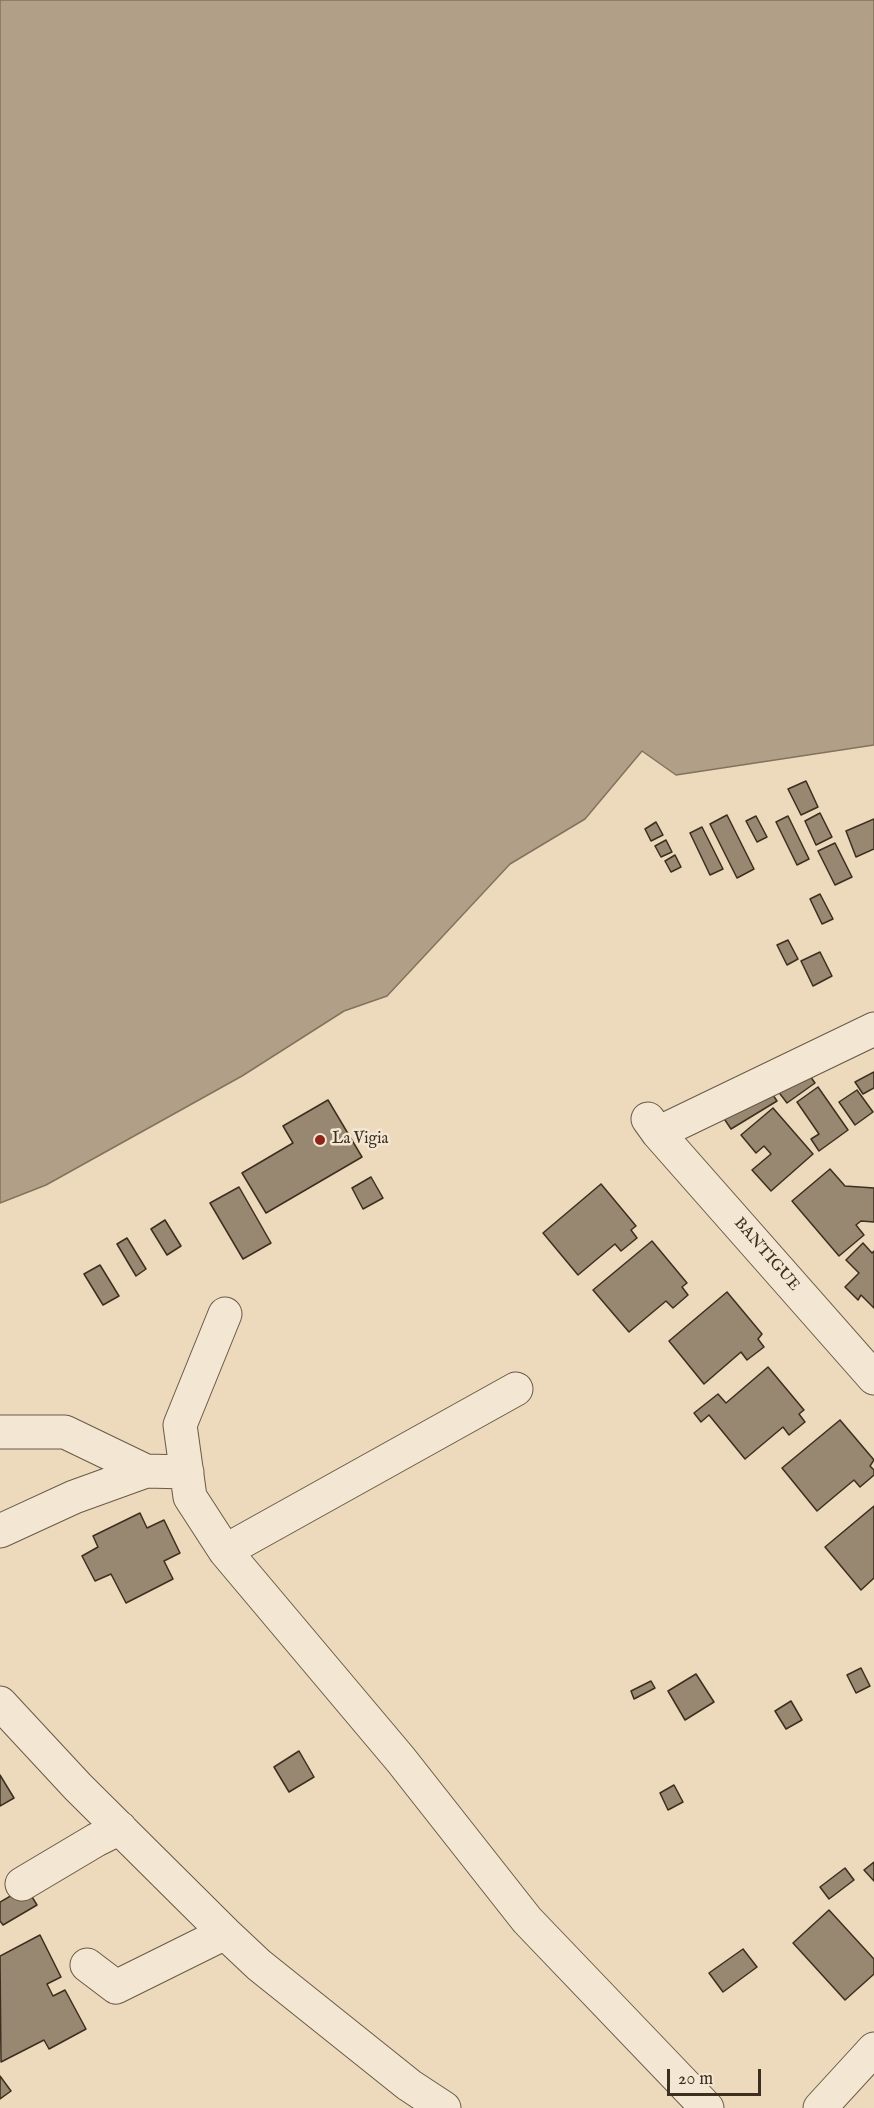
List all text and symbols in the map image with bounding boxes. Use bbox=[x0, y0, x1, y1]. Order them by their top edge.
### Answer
place label: La Vigia bbox=[332, 1130, 388, 1150]
marker: La Vigia bbox=[313, 1133, 327, 1147]
street label: BANTIGUE bbox=[729, 1214, 803, 1296]
scale bar bbox=[670, 2057, 764, 2095]
text: 20 m bbox=[678, 2068, 713, 2091]

